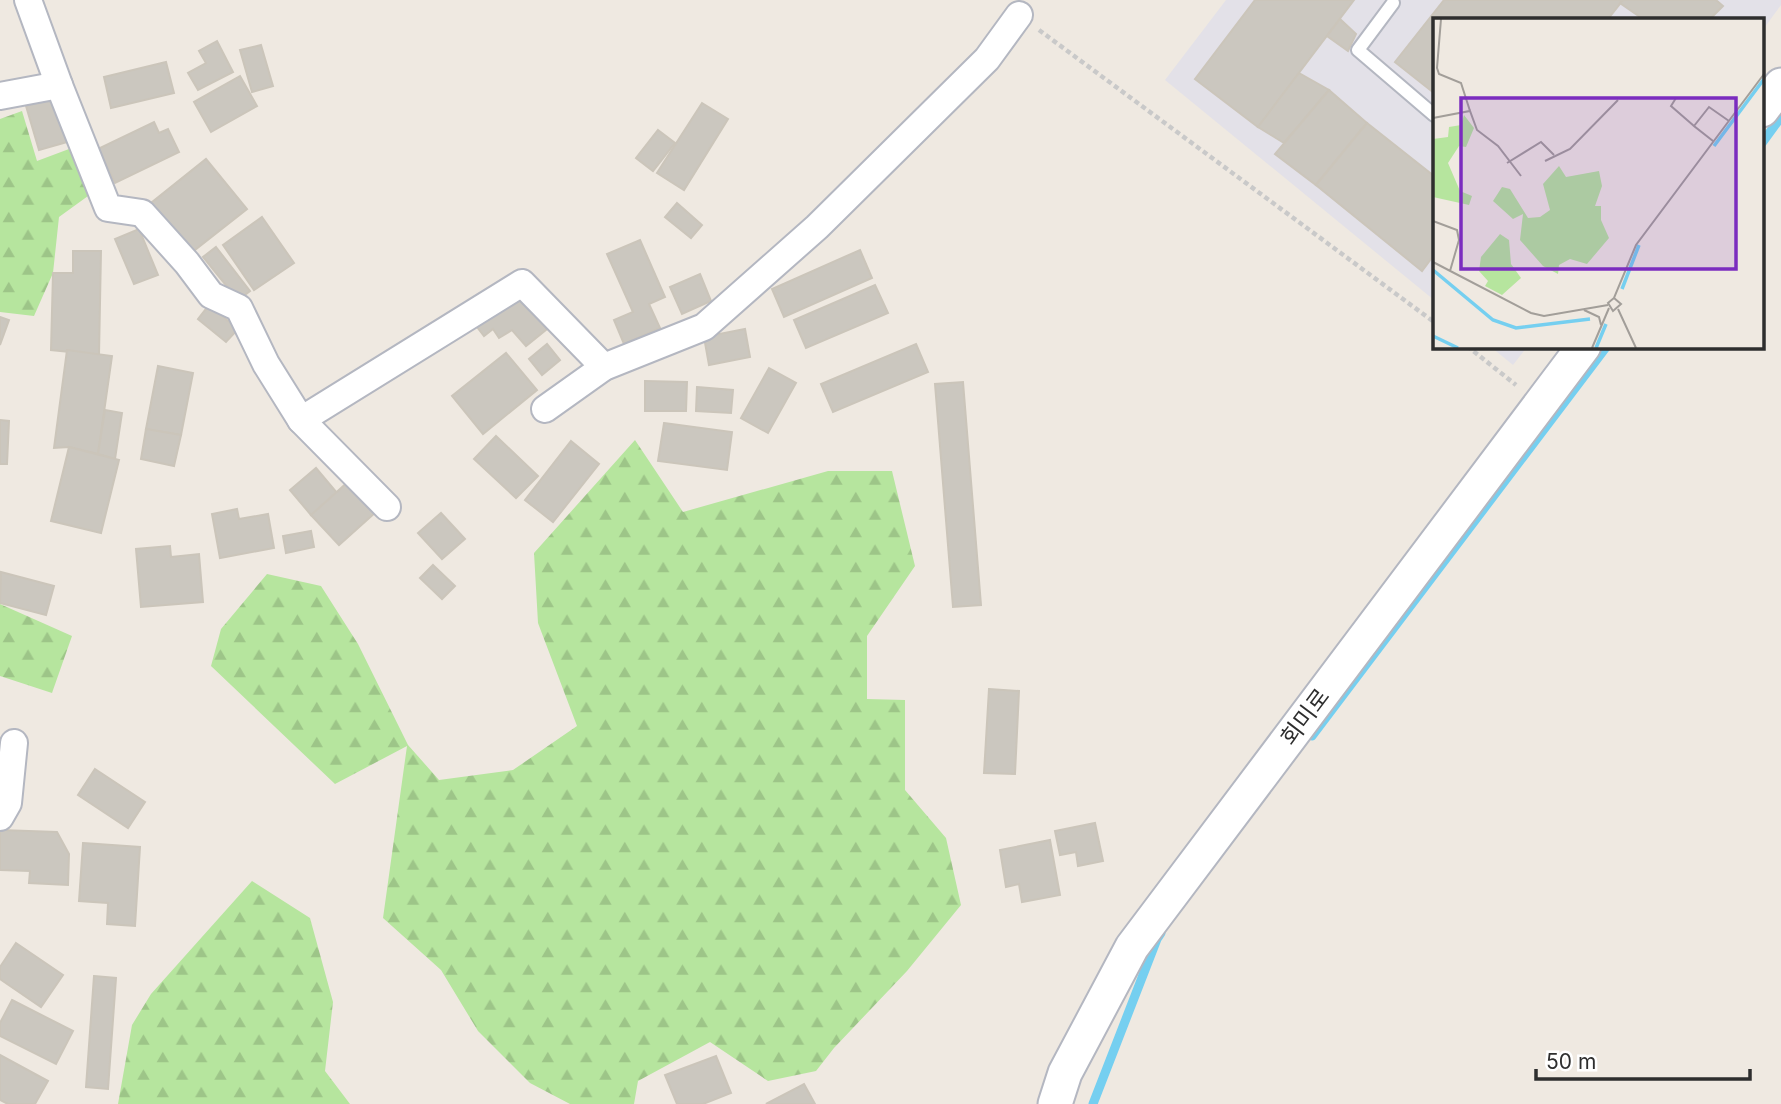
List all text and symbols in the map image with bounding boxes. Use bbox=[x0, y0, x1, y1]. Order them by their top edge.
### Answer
inset map bbox=[1433, 18, 1764, 348]
street label: 회미로 bbox=[1275, 683, 1335, 751]
scale bar bbox=[1536, 1038, 1750, 1082]
text: 50 m bbox=[1546, 1049, 1596, 1074]

